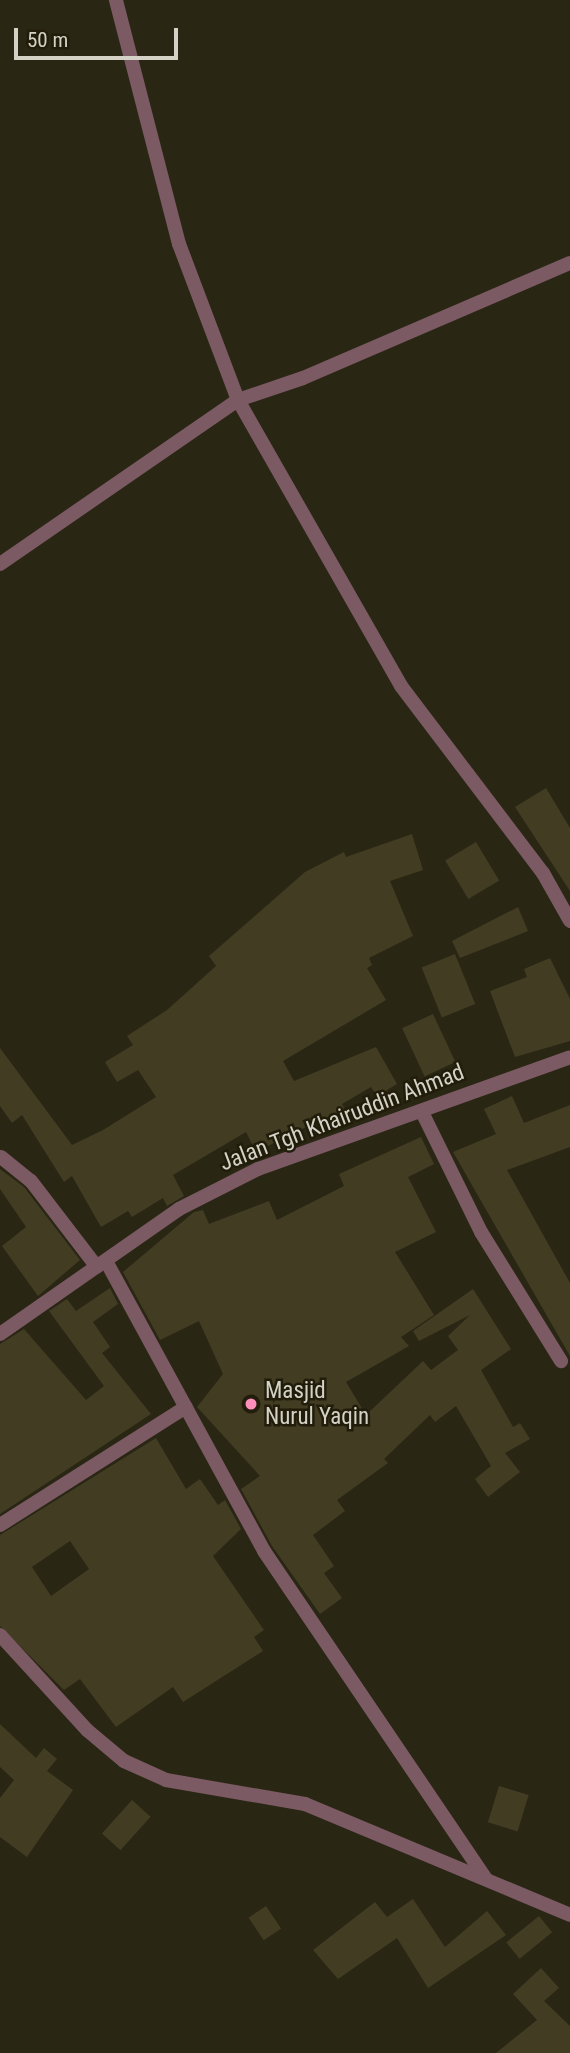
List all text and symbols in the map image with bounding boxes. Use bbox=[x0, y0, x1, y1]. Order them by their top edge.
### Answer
scale bar bbox=[18, 14, 182, 58]
text: 50 m bbox=[27, 28, 68, 52]
street label: Jalan Tgh Khairuddin Ahmad bbox=[216, 1059, 468, 1177]
place label: Masjid Nurul Yaqin bbox=[265, 1377, 369, 1431]
marker: Masjid Nurul Yaqin bbox=[243, 1396, 259, 1412]

